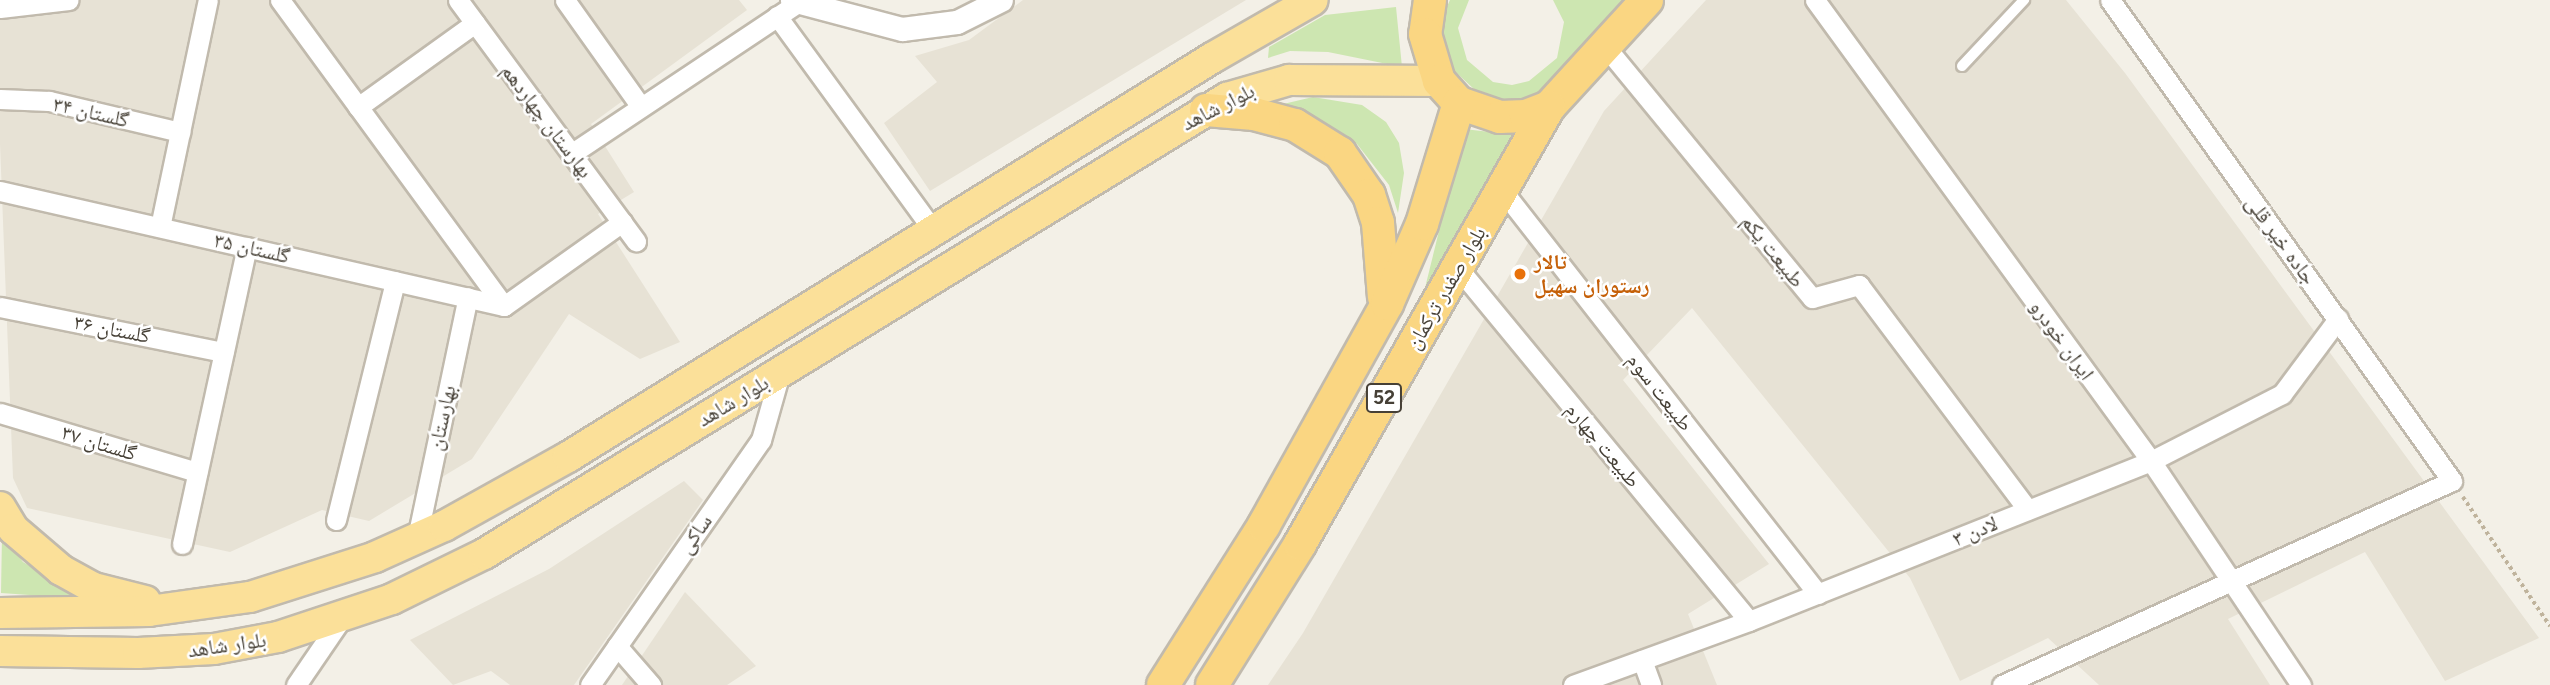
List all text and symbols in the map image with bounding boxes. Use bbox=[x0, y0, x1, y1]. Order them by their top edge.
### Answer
street label: بهارستان چهاردهم bbox=[496, 59, 598, 183]
street label: بلوار شاهد bbox=[1177, 78, 1259, 136]
street label: گلستان ۳۴ bbox=[51, 91, 131, 133]
street label: جاده خیر قلی bbox=[2240, 190, 2322, 290]
street label: طبیعت یکم bbox=[1736, 209, 1810, 293]
street label: بلوار صفدر ترکمان bbox=[1401, 222, 1491, 354]
street label: گلستان ۳۵ bbox=[212, 227, 292, 269]
place label: تالار رستوران سهیل bbox=[1534, 249, 1650, 299]
marker: تالار رستوران سهیل bbox=[1512, 266, 1528, 282]
street label: ایران خودرو bbox=[2024, 295, 2100, 385]
street label: گلستان ۳۶ bbox=[72, 309, 152, 349]
street label: طبیعت سوم bbox=[1622, 348, 1698, 436]
street label: بلوار شاهد bbox=[693, 370, 773, 432]
road number: 52 bbox=[1365, 382, 1403, 414]
street label: بهارستان bbox=[423, 383, 461, 453]
street label: طبیعت چهارم bbox=[1560, 397, 1646, 493]
street label: گلستان ۳۷ bbox=[58, 420, 140, 466]
street label: ساکی bbox=[673, 509, 717, 559]
street label: لادن ۳ bbox=[1949, 511, 2001, 551]
street label: بلوار شاهد bbox=[186, 627, 268, 663]

